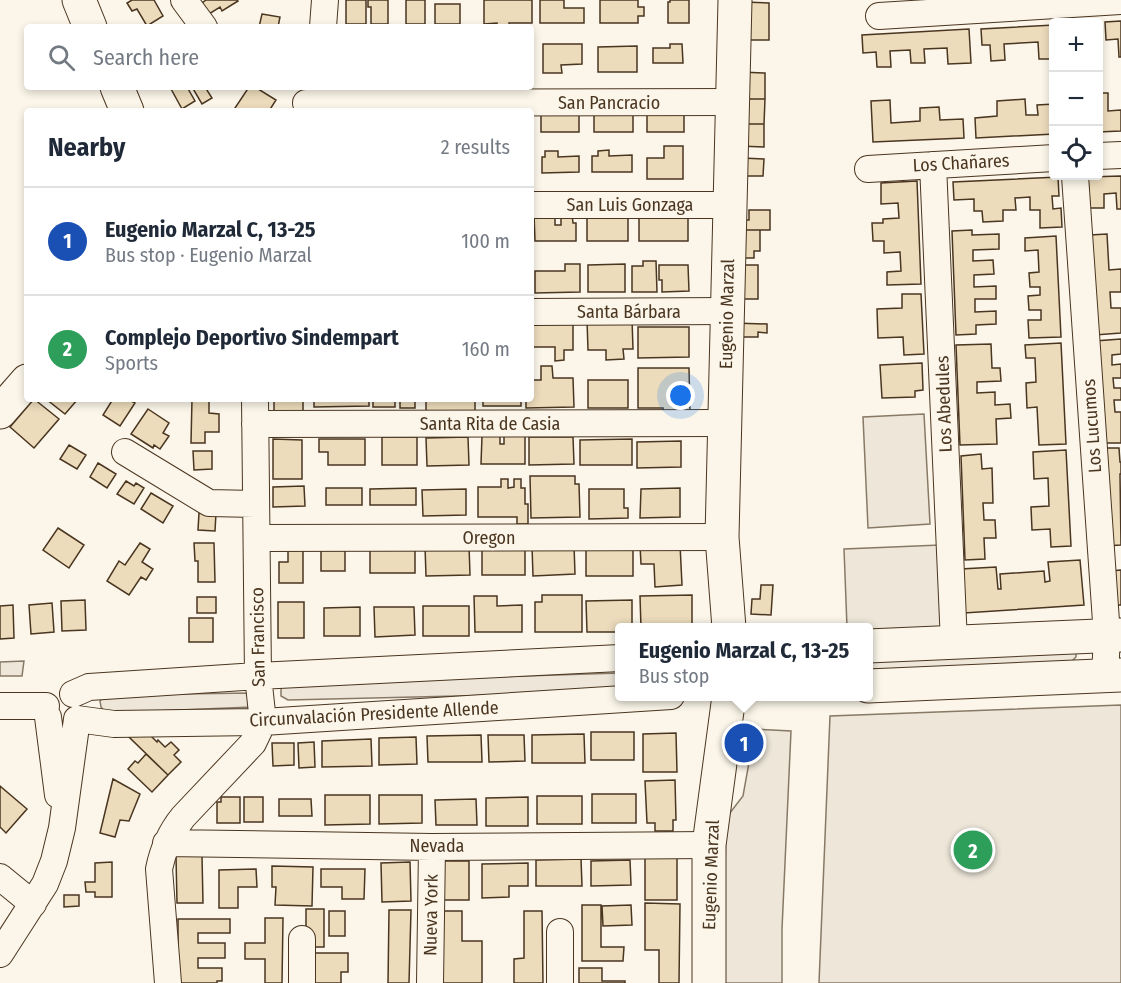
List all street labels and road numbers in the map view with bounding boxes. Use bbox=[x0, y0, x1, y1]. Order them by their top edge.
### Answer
street label: San Pancracio bbox=[558, 92, 660, 114]
street label: Los Chañares bbox=[912, 149, 1010, 177]
street label: San Luis Gonzaga bbox=[567, 194, 694, 216]
street label: Eugenio Marzal bbox=[715, 258, 739, 369]
street label: Santa Bárbara bbox=[577, 301, 681, 323]
street label: Los Abedules bbox=[931, 355, 957, 453]
street label: Los Lucumos bbox=[1078, 378, 1106, 474]
street label: Santa Rita de Casia bbox=[420, 413, 561, 435]
street label: Oregon bbox=[462, 527, 516, 549]
street label: San Francisco bbox=[246, 587, 270, 687]
street label: Circunvalación Presidente Allende bbox=[249, 696, 499, 732]
street label: Eugenio Marzal bbox=[698, 819, 724, 931]
street label: Nevada bbox=[410, 835, 465, 857]
street label: Nueva York bbox=[419, 873, 443, 956]

